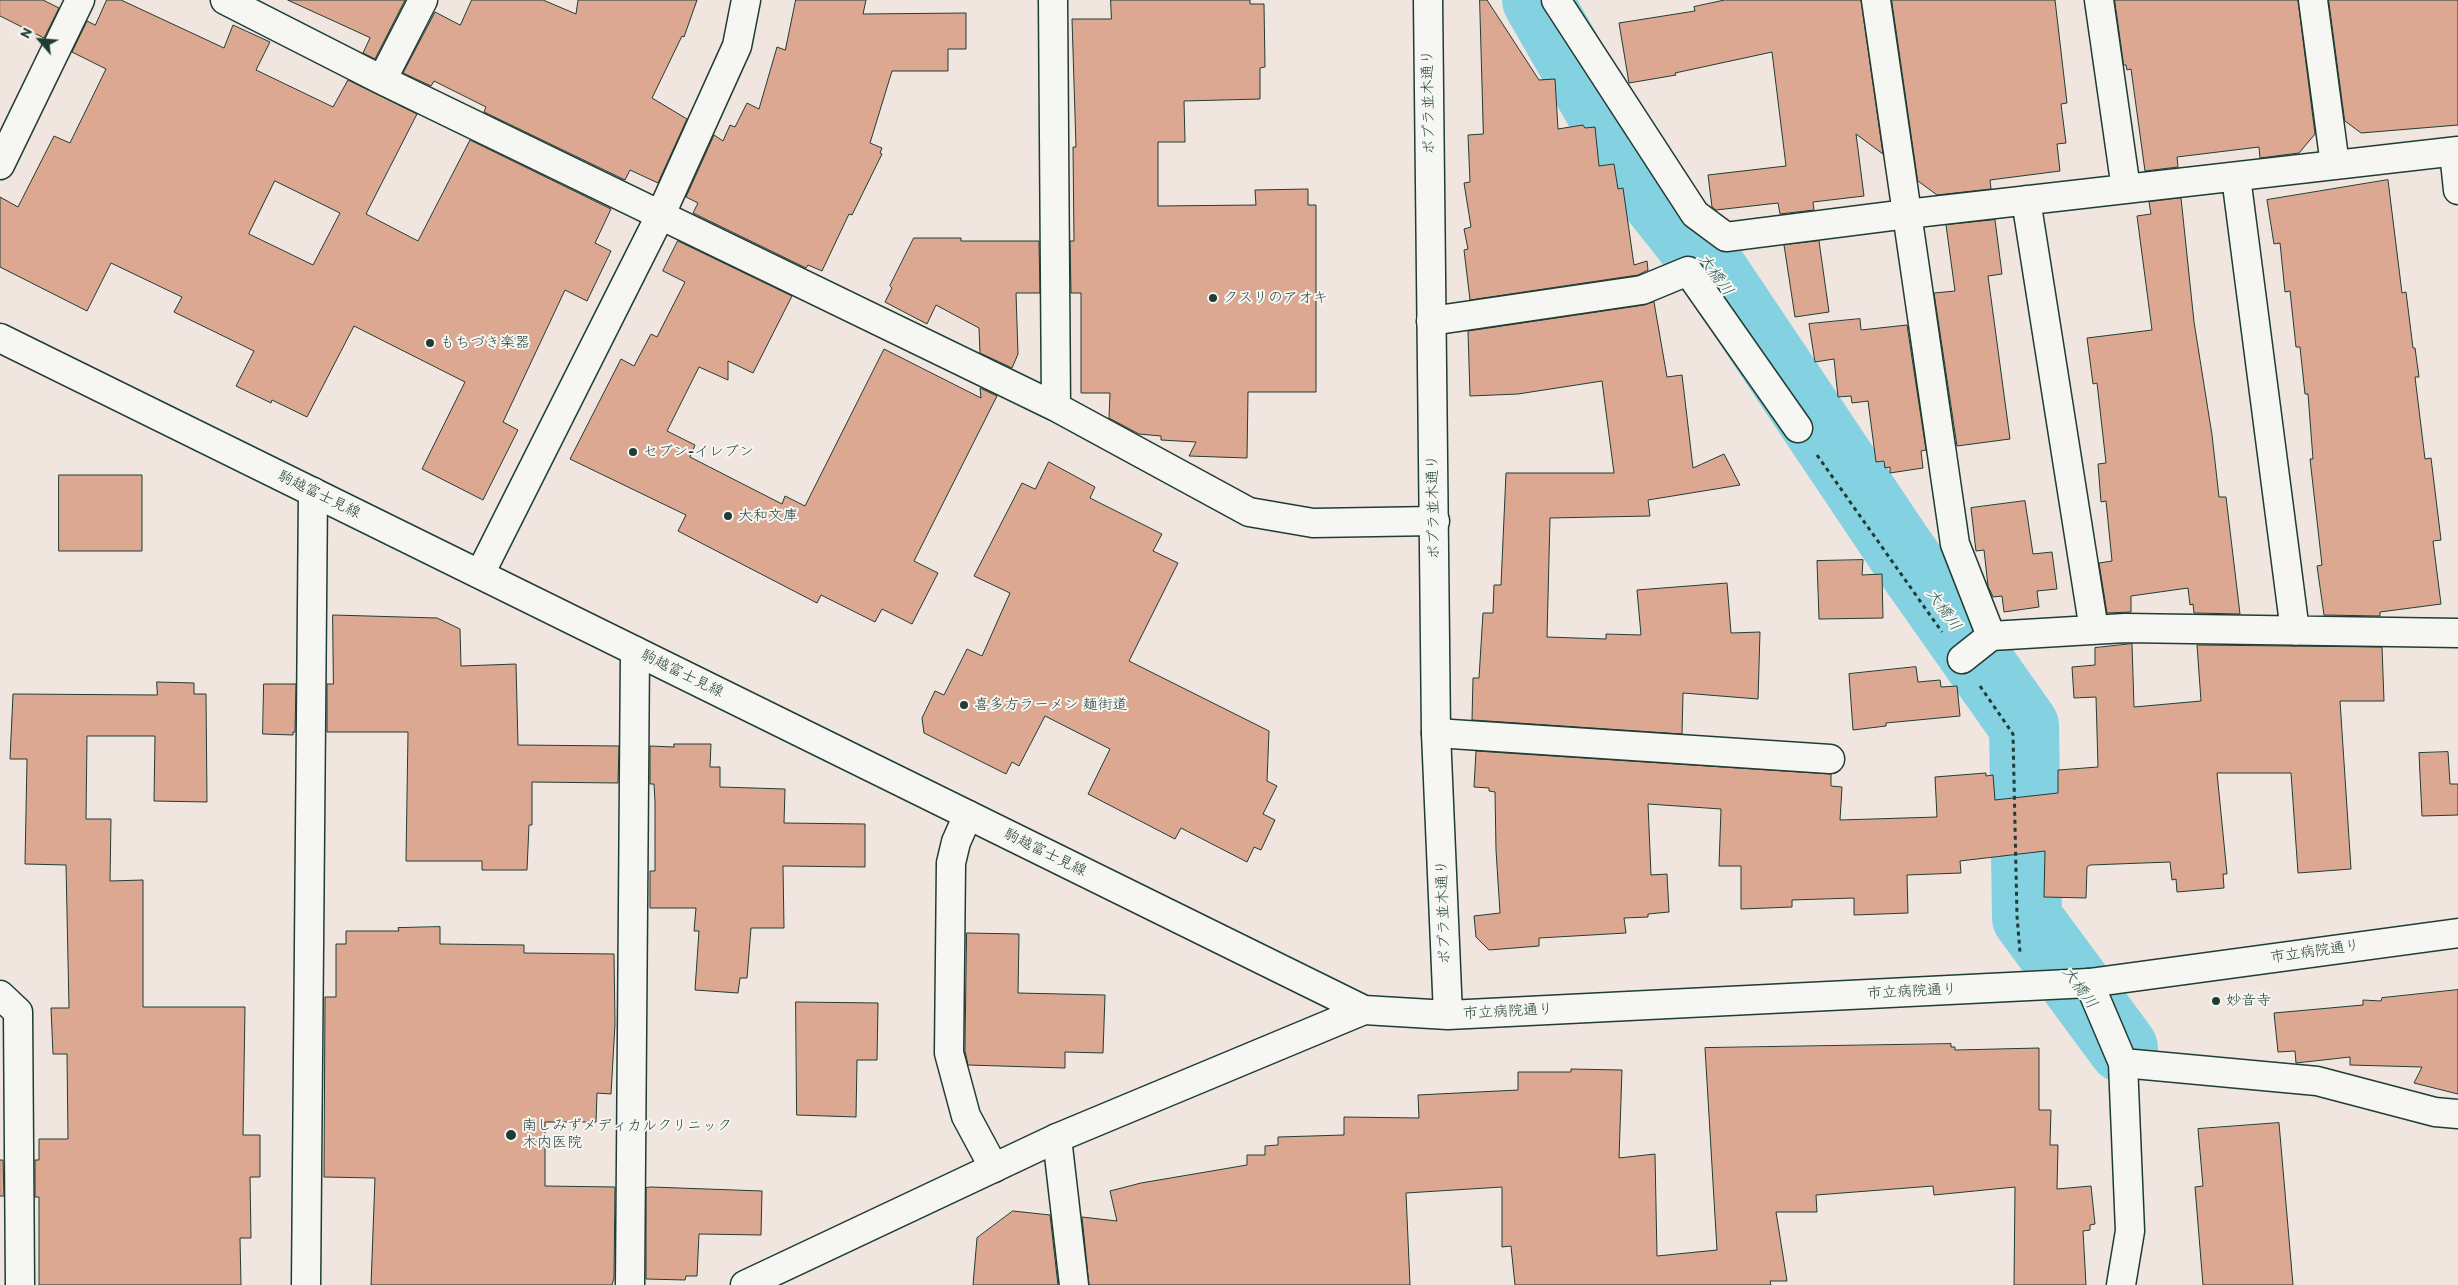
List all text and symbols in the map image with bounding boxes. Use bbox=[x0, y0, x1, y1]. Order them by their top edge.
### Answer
north arrow bbox=[15, 15, 65, 65]
text: N bbox=[16, 25, 36, 41]
street label: ポプラ並木通り bbox=[1419, 49, 1439, 155]
water label: 大橋川 bbox=[1693, 250, 1737, 300]
place label: クスリのアオキ bbox=[1223, 289, 1328, 307]
marker: クスリのアオキ bbox=[1207, 292, 1219, 304]
place label: もちづき楽器 bbox=[440, 334, 530, 352]
marker: もちづき楽器 bbox=[424, 337, 436, 349]
place label: セブン-イレブン bbox=[643, 443, 754, 461]
marker: セブン-イレブン bbox=[627, 446, 639, 458]
street label: ポプラ並木通り bbox=[1424, 454, 1444, 560]
street label: 駒越富士見線 bbox=[275, 467, 363, 523]
place label: 大和文庫 bbox=[738, 507, 798, 525]
marker: 大和文庫 bbox=[722, 510, 734, 522]
water label: 大橋川 bbox=[1921, 585, 1965, 635]
street label: 駒越富士見線 bbox=[638, 646, 726, 702]
place label: 喜多方ラーメン 麺街道 bbox=[974, 696, 1127, 714]
marker: 喜多方ラーメン 麺街道 bbox=[958, 699, 970, 711]
street label: 駒越富士見線 bbox=[1001, 825, 1089, 881]
street label: ポプラ並木通り bbox=[1433, 859, 1455, 965]
street label: 市立病院通り bbox=[2269, 937, 2361, 967]
water label: 大橋川 bbox=[2057, 963, 2101, 1013]
street label: 市立病院通り bbox=[1867, 981, 1957, 1003]
place label: 妙音寺 bbox=[2226, 992, 2271, 1010]
marker: 妙音寺 bbox=[2210, 995, 2222, 1007]
street label: 市立病院通り bbox=[1463, 1001, 1553, 1023]
place label: 南しみずメディカルクリニック 木内医院 bbox=[522, 1117, 732, 1152]
marker: 南しみずメディカルクリニック 木内医院 bbox=[504, 1128, 518, 1142]

